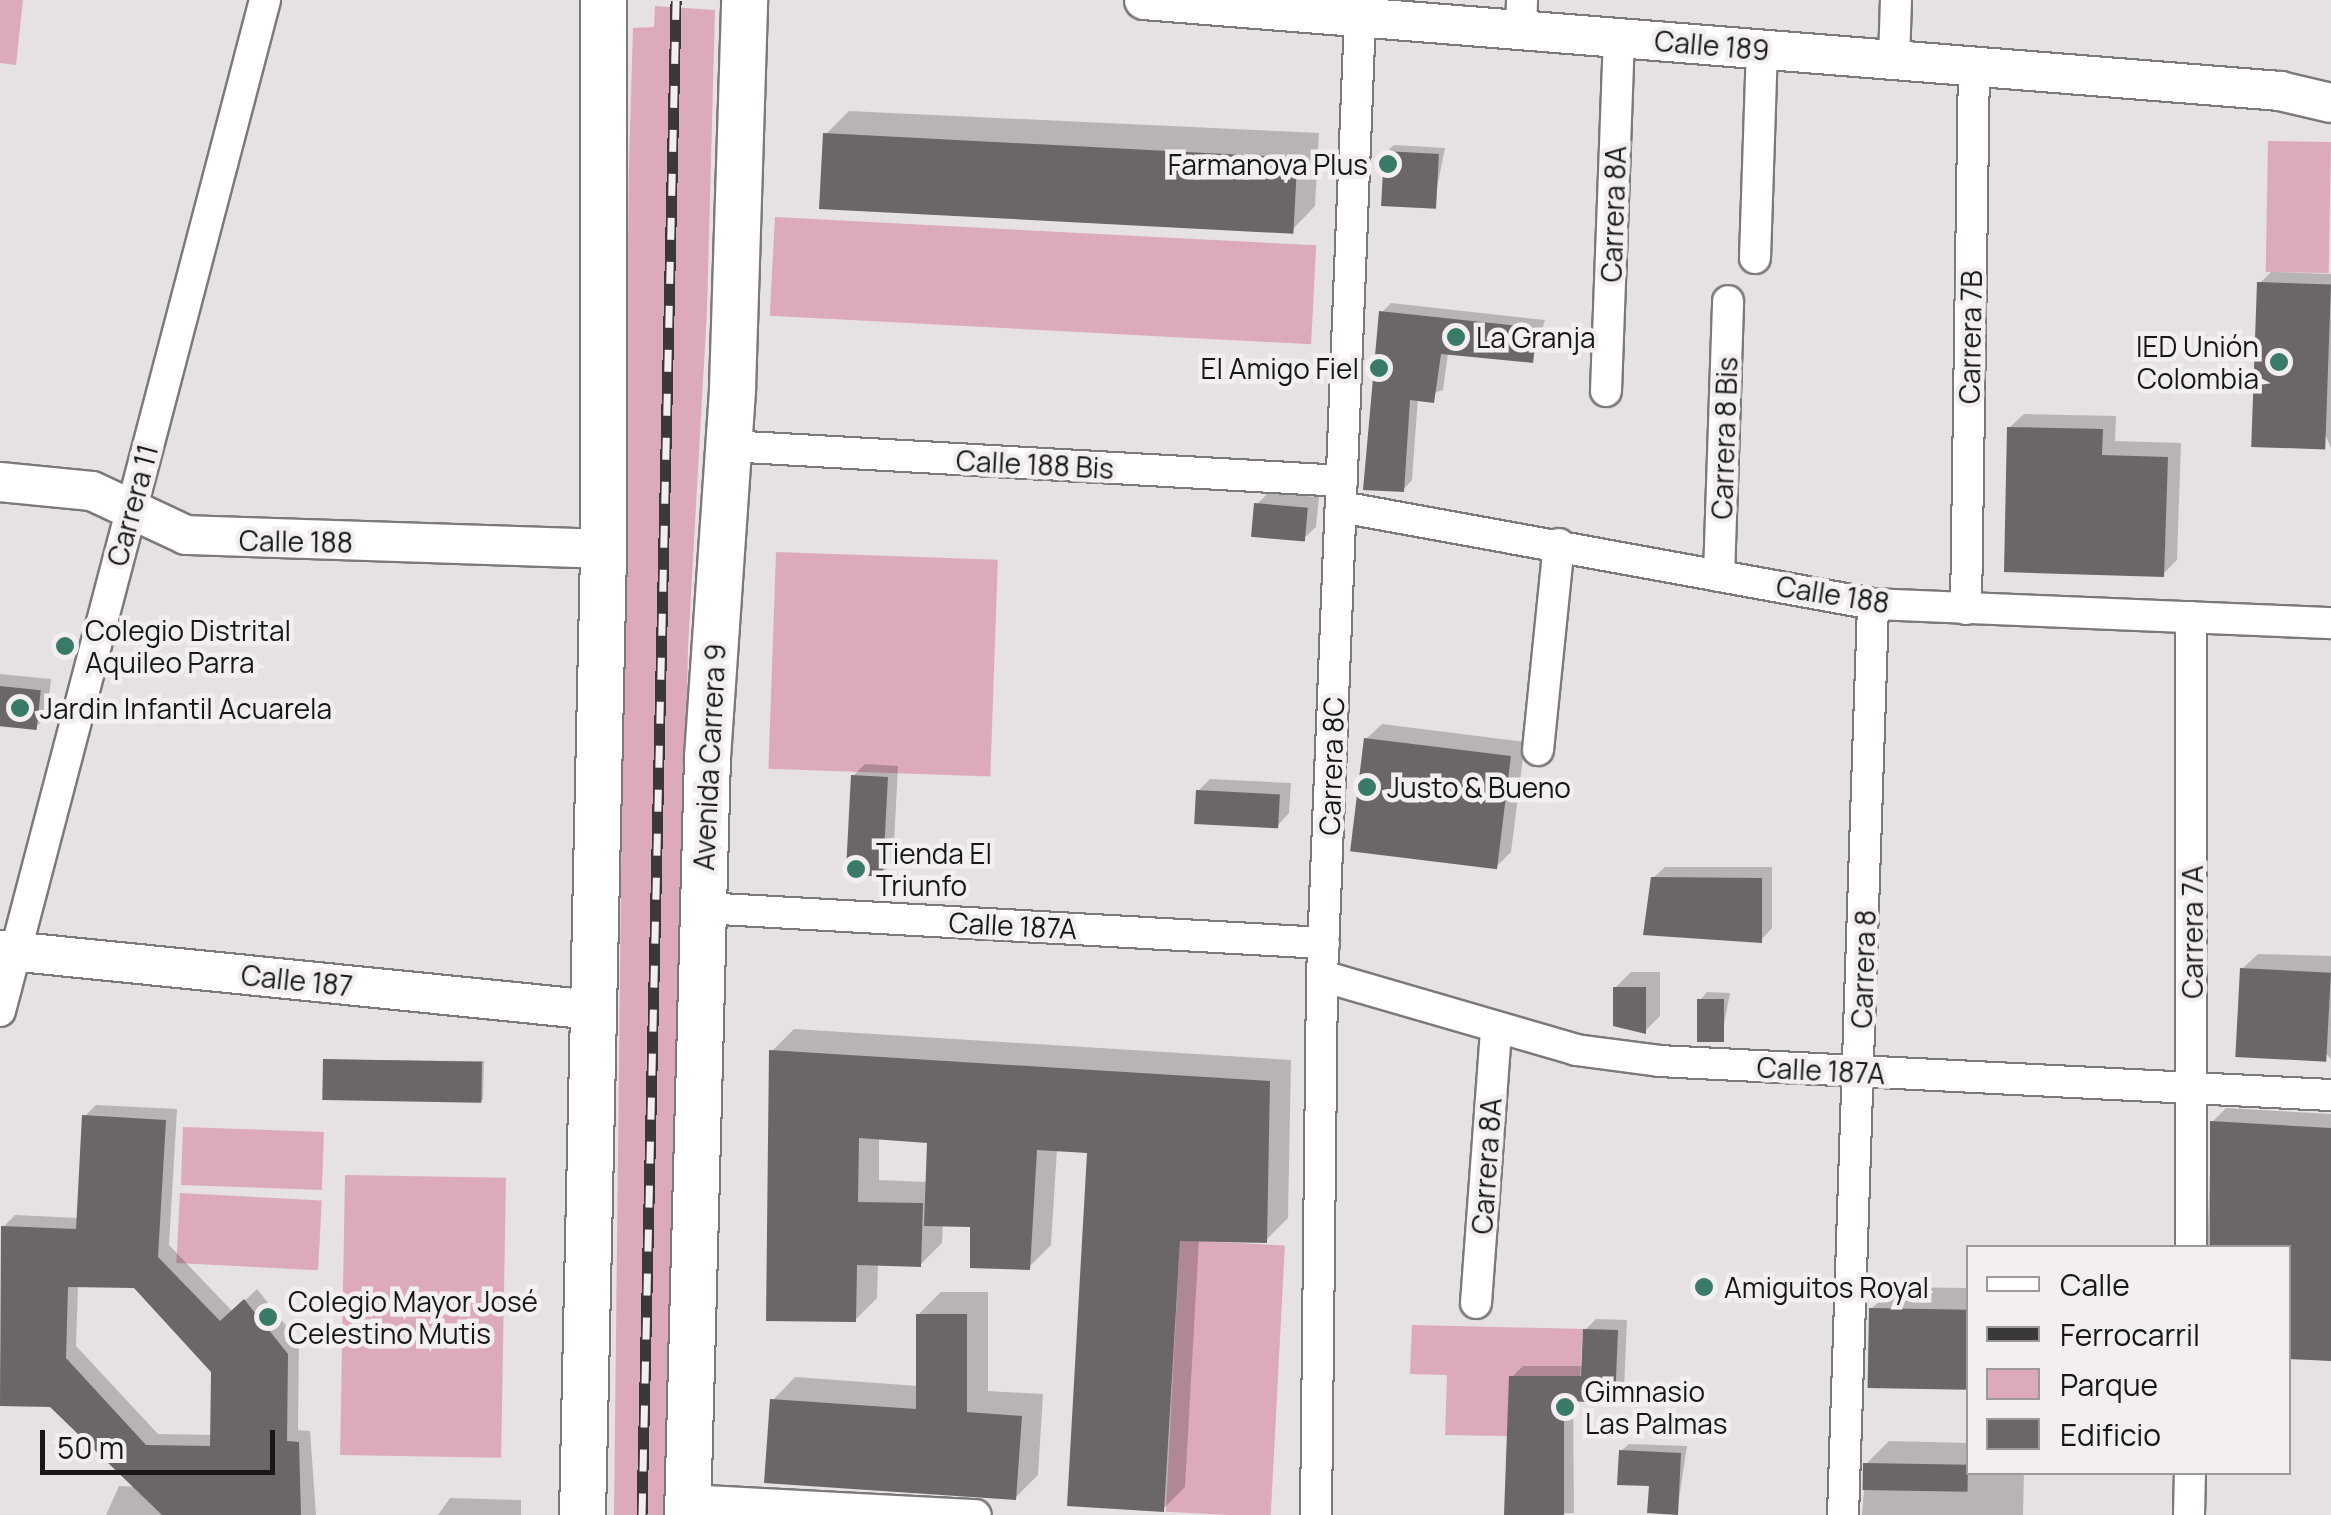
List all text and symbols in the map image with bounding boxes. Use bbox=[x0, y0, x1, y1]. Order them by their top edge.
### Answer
street label: Calle 189 bbox=[1653, 23, 1771, 67]
street label: Carrera 8A bbox=[1594, 145, 1632, 283]
place label: Farmanova Plus bbox=[1168, 147, 1368, 181]
marker: Farmanova Plus bbox=[1377, 153, 1399, 175]
street label: Carrera 7B bbox=[1952, 270, 1988, 404]
place label: La Granja bbox=[1476, 320, 1595, 354]
marker: La Granja bbox=[1445, 326, 1467, 348]
place label: IED Unión Colombia bbox=[2136, 329, 2259, 395]
place label: El Amigo Fiel bbox=[1201, 351, 1359, 385]
marker: IED Unión Colombia bbox=[2268, 351, 2290, 373]
street label: Carrera 8 Bis bbox=[1704, 356, 1744, 520]
marker: El Amigo Fiel bbox=[1368, 357, 1390, 379]
street label: Carrera 11 bbox=[100, 441, 164, 569]
street label: Calle 188 Bis bbox=[955, 443, 1115, 485]
street label: Calle 188 bbox=[239, 523, 353, 559]
street label: Calle 188 bbox=[1774, 568, 1892, 620]
place label: Colegio Distrital Aquileo Parra bbox=[85, 613, 291, 679]
marker: Colegio Distrital Aquileo Parra bbox=[54, 635, 76, 657]
street label: Avenida Carrera 9 bbox=[686, 643, 732, 871]
place label: Jardin Infantil Acuarela bbox=[40, 691, 332, 725]
street label: Carrera 8C bbox=[1312, 696, 1350, 836]
marker: Jardin Infantil Acuarela bbox=[9, 697, 31, 719]
place label: Justo & Bueno bbox=[1387, 770, 1571, 804]
marker: Justo & Bueno bbox=[1356, 776, 1378, 798]
place label: Tienda El Triunfo bbox=[876, 836, 992, 902]
marker: Tienda El Triunfo bbox=[845, 858, 867, 880]
street label: Carrera 7A bbox=[2175, 865, 2209, 999]
street label: Calle 187A bbox=[948, 905, 1078, 945]
street label: Carrera 8 bbox=[1844, 909, 1882, 1029]
street label: Calle 187 bbox=[240, 957, 354, 1003]
street label: Calle 187A bbox=[1756, 1050, 1886, 1090]
street label: Carrera 8A bbox=[1464, 1097, 1508, 1235]
legend bbox=[1966, 1245, 2291, 1475]
text: Calle bbox=[2060, 1264, 2130, 1305]
place label: Amiguitos Royal bbox=[1724, 1270, 1929, 1304]
marker: Amiguitos Royal bbox=[1693, 1276, 1715, 1298]
place label: Colegio Mayor José Celestino Mutis bbox=[288, 1284, 538, 1350]
marker: Colegio Mayor José Celestino Mutis bbox=[257, 1306, 279, 1328]
text: Ferrocarril bbox=[2060, 1314, 2200, 1355]
text: Parque bbox=[2060, 1364, 2158, 1405]
place label: Gimnasio Las Palmas bbox=[1585, 1374, 1727, 1440]
marker: Gimnasio Las Palmas bbox=[1554, 1396, 1576, 1418]
scale bar bbox=[45, 1410, 280, 1472]
text: Edificio bbox=[2060, 1414, 2161, 1455]
text: 50 m bbox=[57, 1427, 124, 1468]

